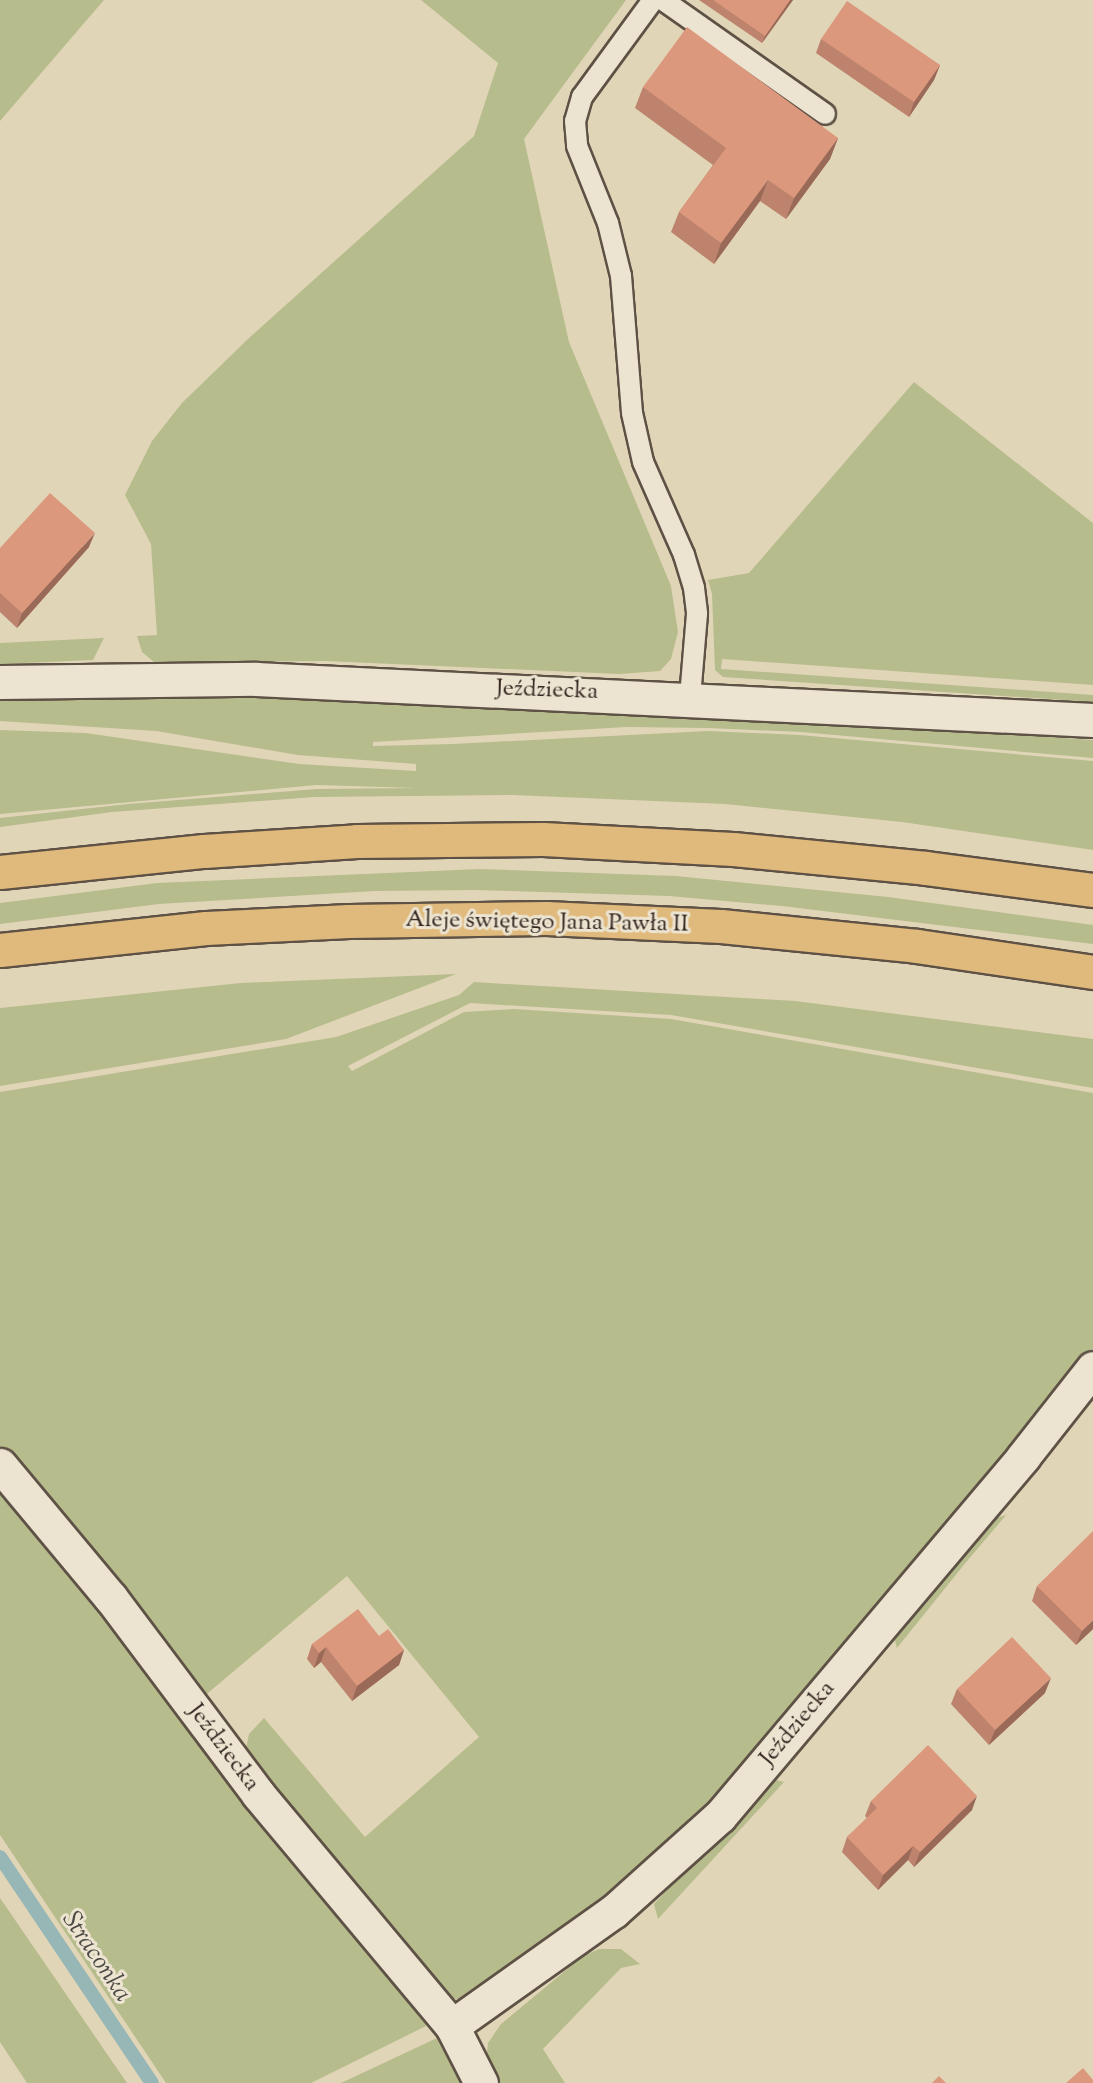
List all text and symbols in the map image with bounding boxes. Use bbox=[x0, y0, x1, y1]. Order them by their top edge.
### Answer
street label: Jeździecka bbox=[495, 675, 599, 707]
street label: Aleje świętego Jana Pawła II bbox=[405, 906, 689, 940]
street label: Jeździecka bbox=[754, 1675, 842, 1773]
street label: Jeździecka bbox=[181, 1698, 265, 1798]
water label: Straconka bbox=[54, 1906, 138, 2008]

